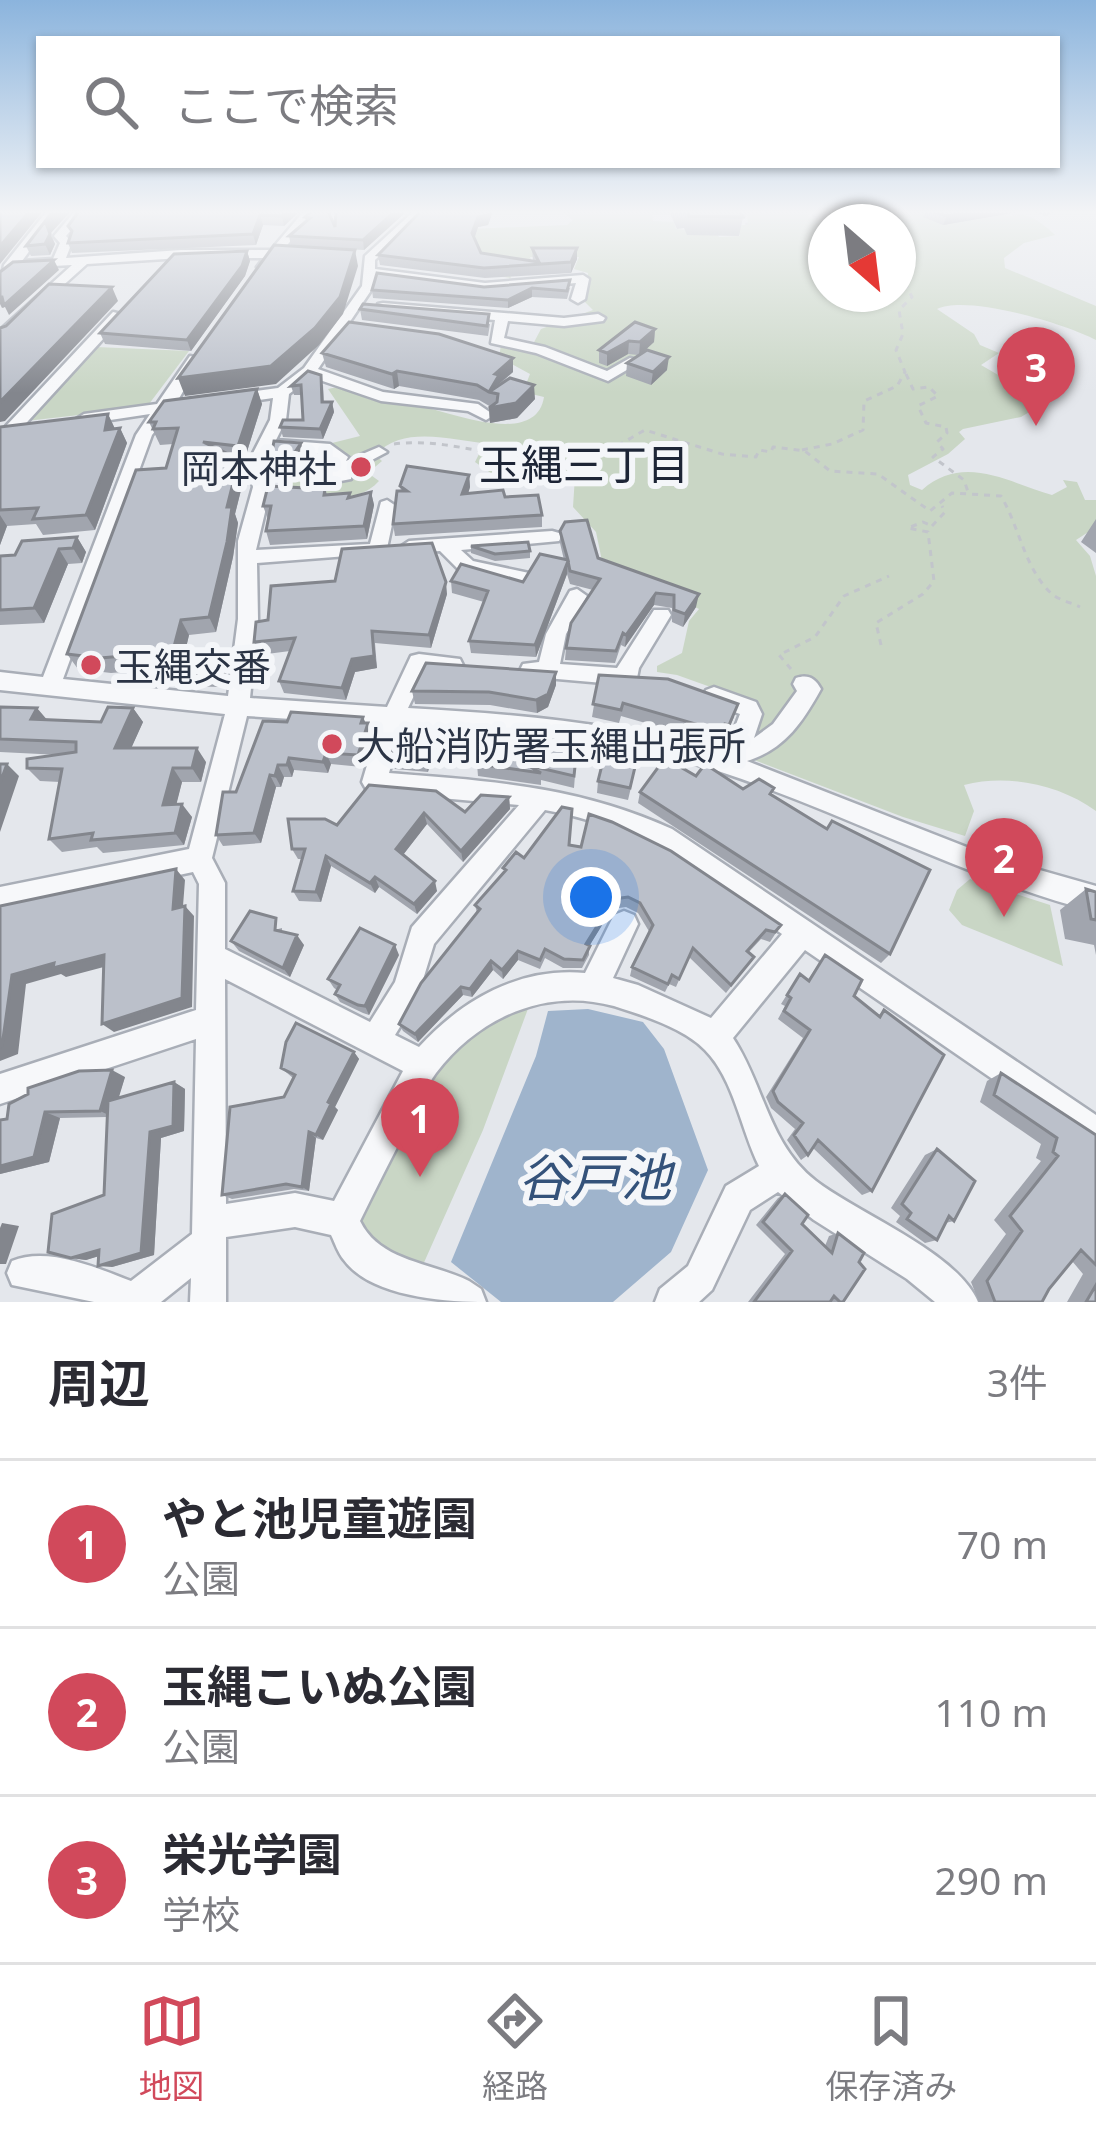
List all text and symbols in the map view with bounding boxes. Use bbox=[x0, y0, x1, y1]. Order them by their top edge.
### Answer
search box bbox=[36, 36, 1060, 168]
icon: search bbox=[78, 69, 144, 135]
text: ここで検索 bbox=[174, 74, 399, 135]
north arrow bbox=[808, 204, 916, 312]
pin: 3 bbox=[997, 327, 1075, 426]
district label: 玉縄三丁目 bbox=[479, 435, 689, 492]
place label: 岡本神社 bbox=[181, 441, 337, 494]
marker: 岡本神社 bbox=[348, 454, 374, 480]
place label: 玉縄交番 bbox=[115, 639, 271, 692]
marker: 玉縄交番 bbox=[78, 652, 104, 678]
place label: 大船消防署玉縄出張所 bbox=[356, 718, 746, 771]
marker: 大船消防署玉縄出張所 bbox=[319, 731, 345, 757]
pin: 2 bbox=[965, 818, 1043, 917]
your location bbox=[561, 867, 621, 927]
pin: 1 bbox=[381, 1078, 459, 1177]
water label: 谷戸池 bbox=[518, 1141, 676, 1211]
text: 周辺 bbox=[48, 1347, 150, 1417]
text: 3件 bbox=[987, 1355, 1048, 1408]
text: やと池児童遊園 bbox=[162, 1487, 477, 1548]
text: 1 bbox=[76, 1517, 98, 1570]
text: 70 m bbox=[957, 1517, 1048, 1570]
text: 公園 bbox=[162, 1551, 240, 1604]
text: 玉縄こいぬ公園 bbox=[162, 1655, 477, 1716]
text: 2 bbox=[76, 1685, 98, 1738]
text: 110 m bbox=[934, 1685, 1048, 1738]
text: 公園 bbox=[162, 1719, 240, 1772]
text: 栄光学園 bbox=[162, 1823, 342, 1884]
text: 3 bbox=[76, 1853, 98, 1906]
text: 290 m bbox=[934, 1853, 1048, 1906]
text: 学校 bbox=[162, 1887, 240, 1940]
tab: 地図 bbox=[139, 1988, 205, 2108]
tab: 経路 bbox=[482, 1988, 548, 2108]
tab: 保存済み bbox=[825, 1988, 957, 2108]

